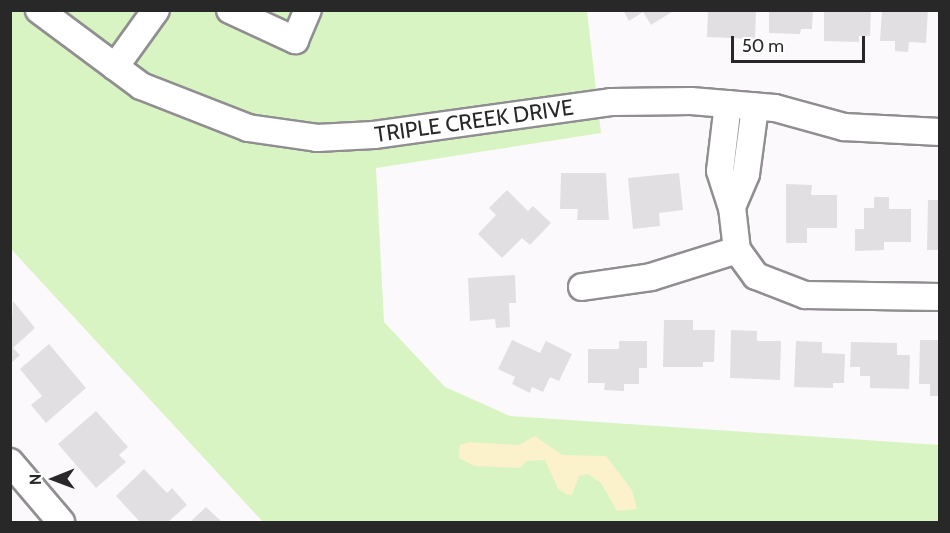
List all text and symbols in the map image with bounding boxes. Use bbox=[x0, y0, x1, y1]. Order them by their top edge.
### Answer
scale bar bbox=[734, 24, 868, 62]
text: 50 m bbox=[742, 35, 784, 57]
street label: TRIPLE CREEK DRIVE bbox=[373, 94, 575, 148]
north arrow bbox=[24, 449, 84, 509]
text: N bbox=[26, 474, 45, 485]

